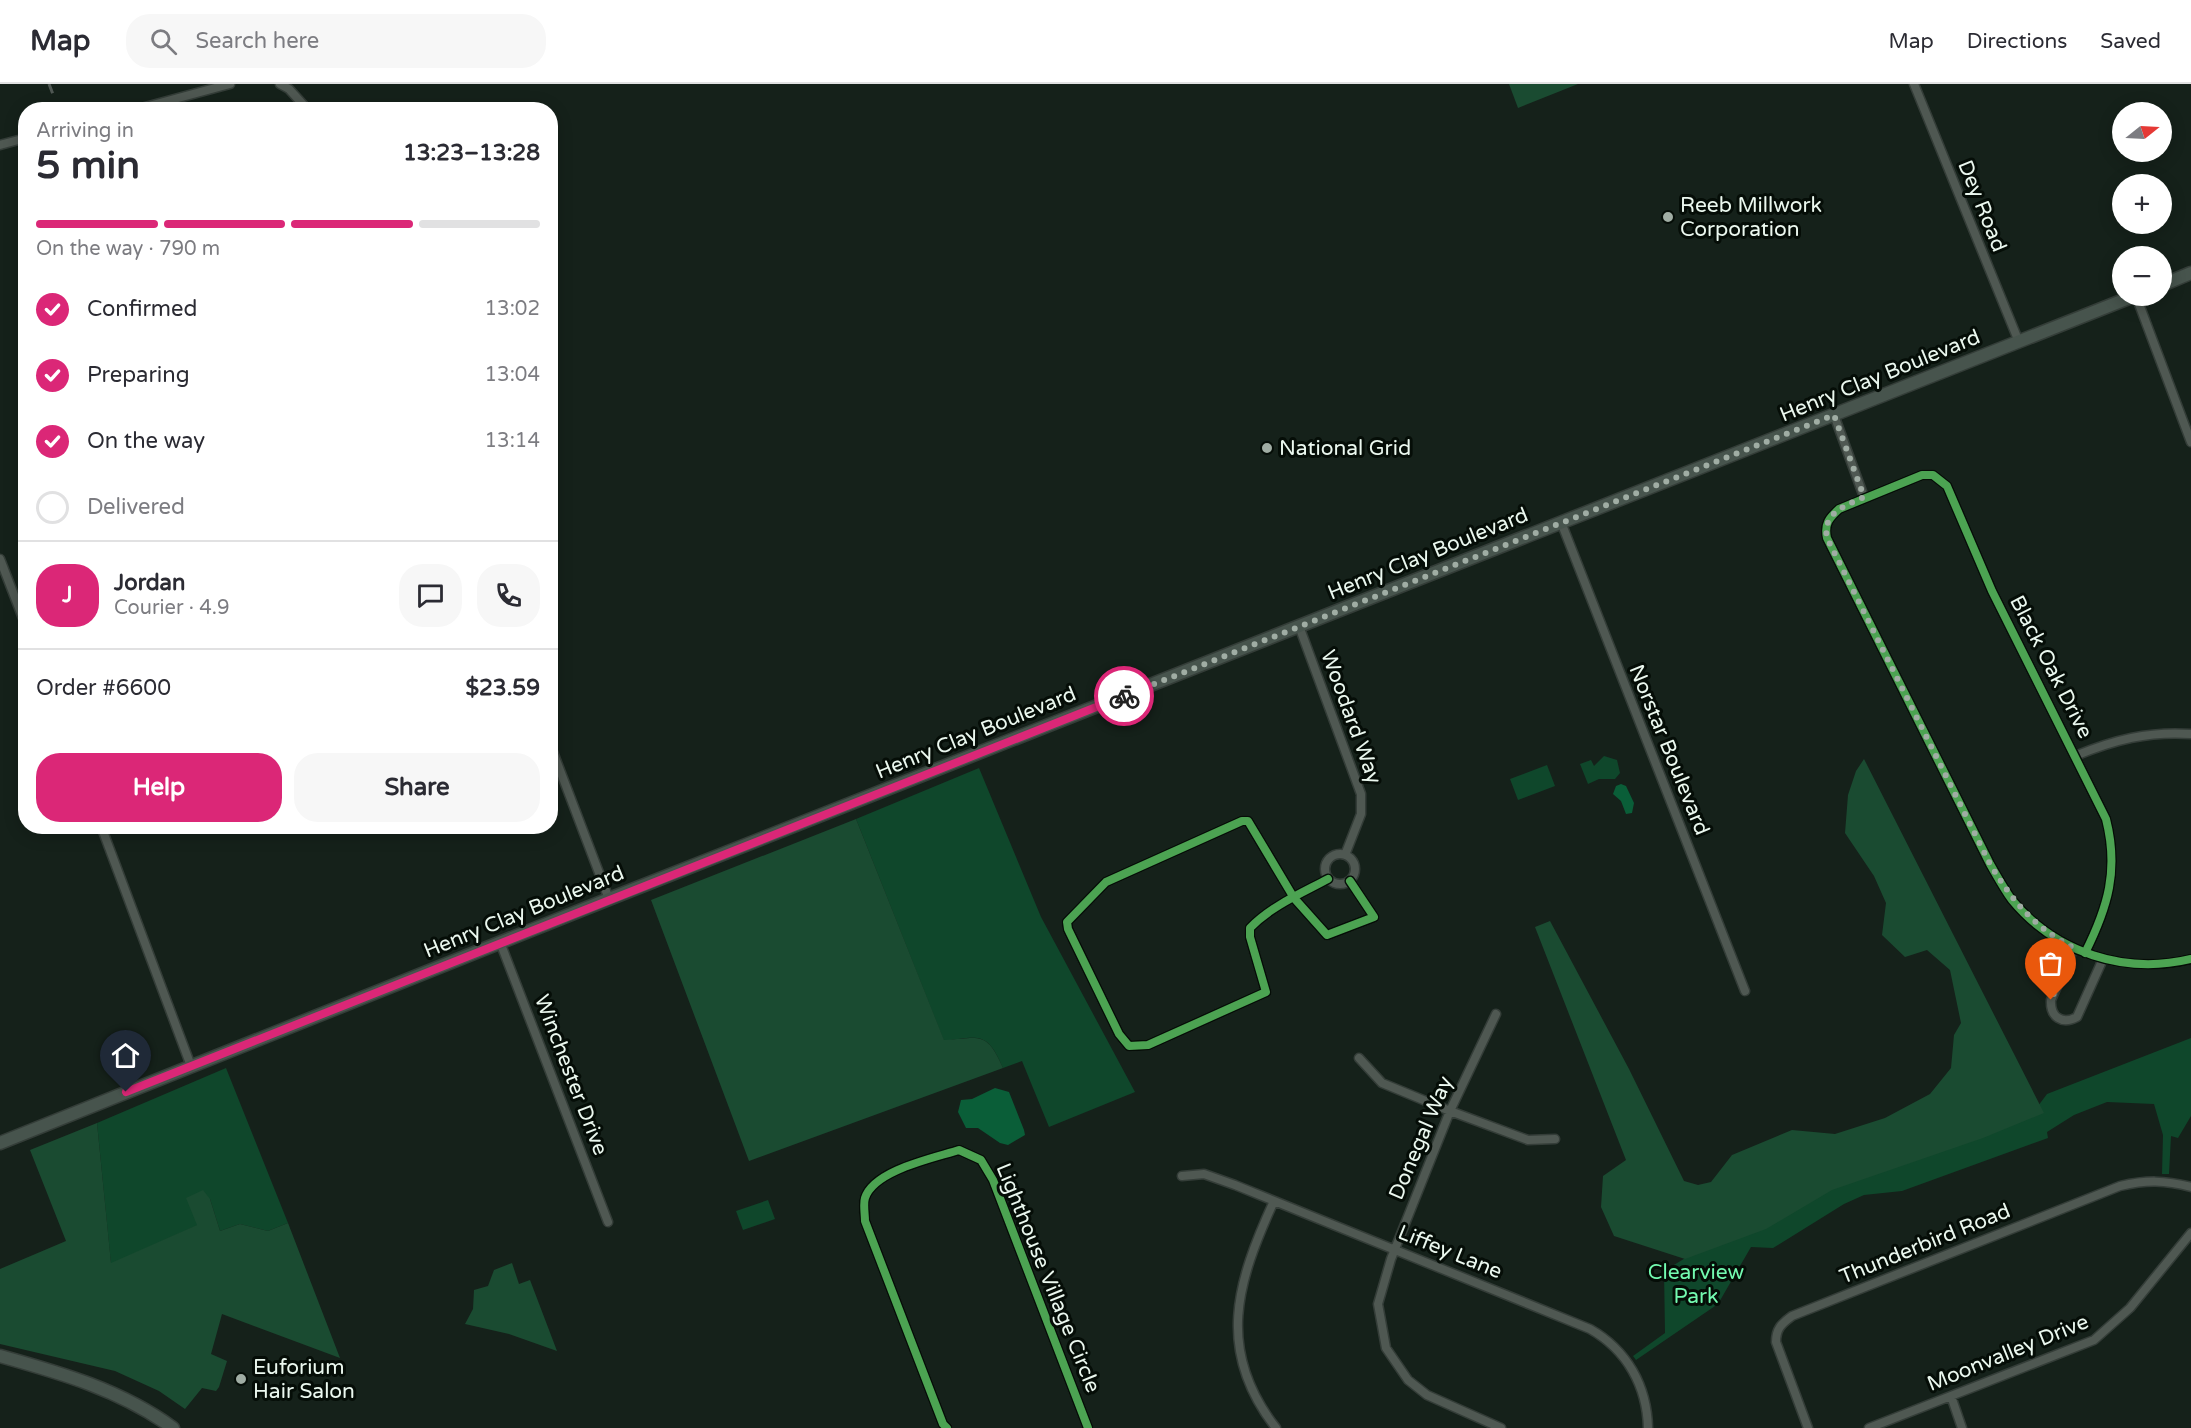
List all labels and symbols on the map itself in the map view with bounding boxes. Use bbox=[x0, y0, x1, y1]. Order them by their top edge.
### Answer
north arrow bbox=[2112, 102, 2172, 162]
street label: Dey Road bbox=[1952, 157, 2012, 255]
place label: Reeb Millwork Corporation bbox=[1680, 193, 1822, 242]
marker: Reeb Millwork Corporation bbox=[1661, 210, 1675, 224]
street label: Henry Clay Boulevard bbox=[1776, 324, 1984, 428]
place label: National Grid bbox=[1279, 436, 1411, 461]
marker: National Grid bbox=[1260, 441, 1274, 455]
street label: Henry Clay Boulevard bbox=[1324, 502, 1532, 606]
street label: Black Oak Drive bbox=[2004, 591, 2098, 743]
street label: Woodard Way bbox=[1315, 647, 1387, 787]
street label: Norstar Boulevard bbox=[1623, 661, 1715, 839]
courier bbox=[1094, 666, 1154, 726]
street label: Henry Clay Boulevard bbox=[872, 681, 1080, 785]
street label: Henry Clay Boulevard bbox=[420, 860, 628, 964]
pin bbox=[2025, 938, 2076, 1000]
street label: Winchester Drive bbox=[529, 991, 613, 1159]
pin bbox=[100, 1030, 151, 1092]
street label: Donegal Way bbox=[1384, 1072, 1458, 1204]
street label: Lighthouse Village Circle bbox=[990, 1160, 1106, 1396]
street label: Thunderbird Road bbox=[1836, 1198, 2014, 1290]
street label: Liffey Lane bbox=[1394, 1220, 1506, 1284]
park label: Clearview Park bbox=[1648, 1260, 1745, 1309]
street label: Moonvalley Drive bbox=[1924, 1309, 2092, 1397]
place label: Euforium Hair Salon bbox=[253, 1355, 355, 1404]
marker: Euforium Hair Salon bbox=[234, 1372, 248, 1386]

